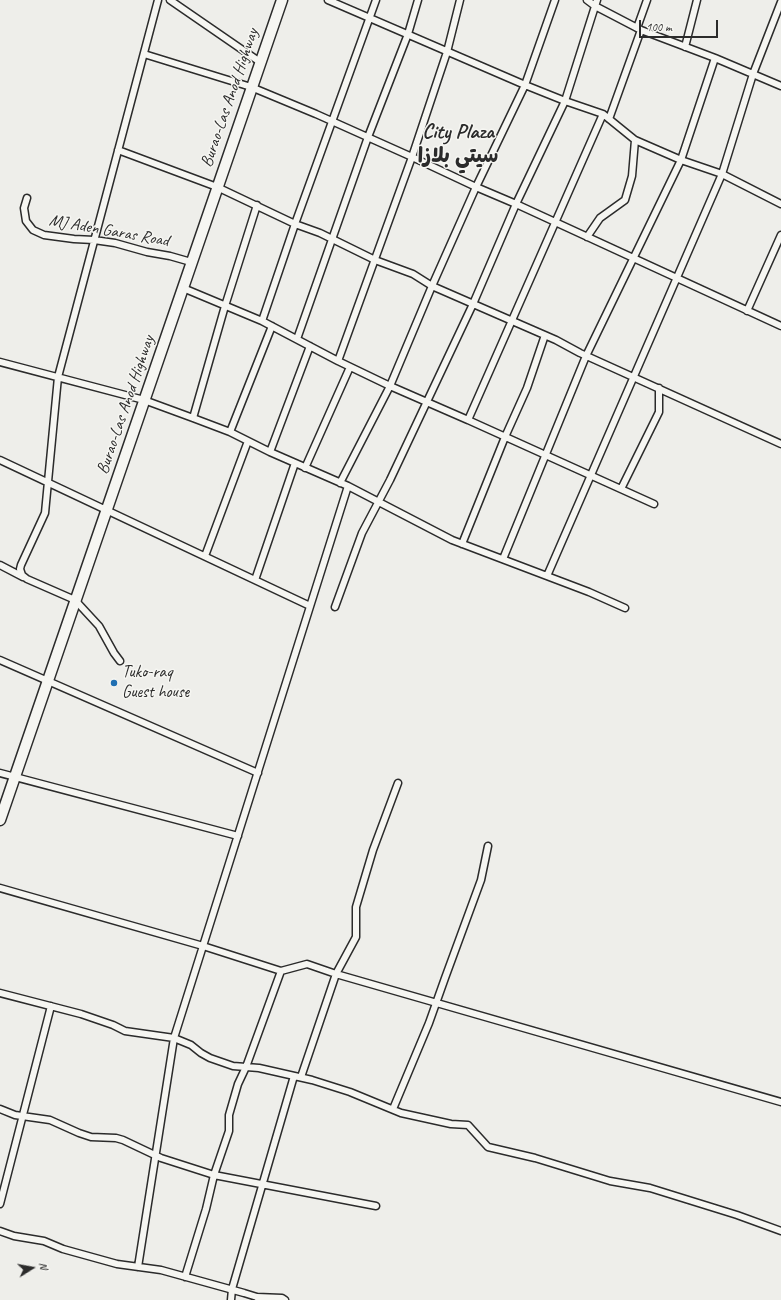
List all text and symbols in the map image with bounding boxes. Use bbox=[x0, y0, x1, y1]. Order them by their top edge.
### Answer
scale bar bbox=[641, 12, 720, 38]
text: 100 m bbox=[646, 19, 672, 35]
street label: Burao-Las Anod Highway bbox=[197, 26, 263, 170]
district label: City Plaza سيتي بلازا bbox=[418, 119, 498, 169]
street label: MJ Aden Garas Road bbox=[48, 210, 170, 252]
street label: Burao-Las Anod Highway bbox=[93, 333, 159, 477]
place label: Tuko-raq Guest house bbox=[122, 663, 189, 703]
marker: Tuko-raq Guest house bbox=[109, 678, 119, 688]
north arrow bbox=[12, 1248, 52, 1288]
text: N bbox=[36, 1261, 51, 1270]

